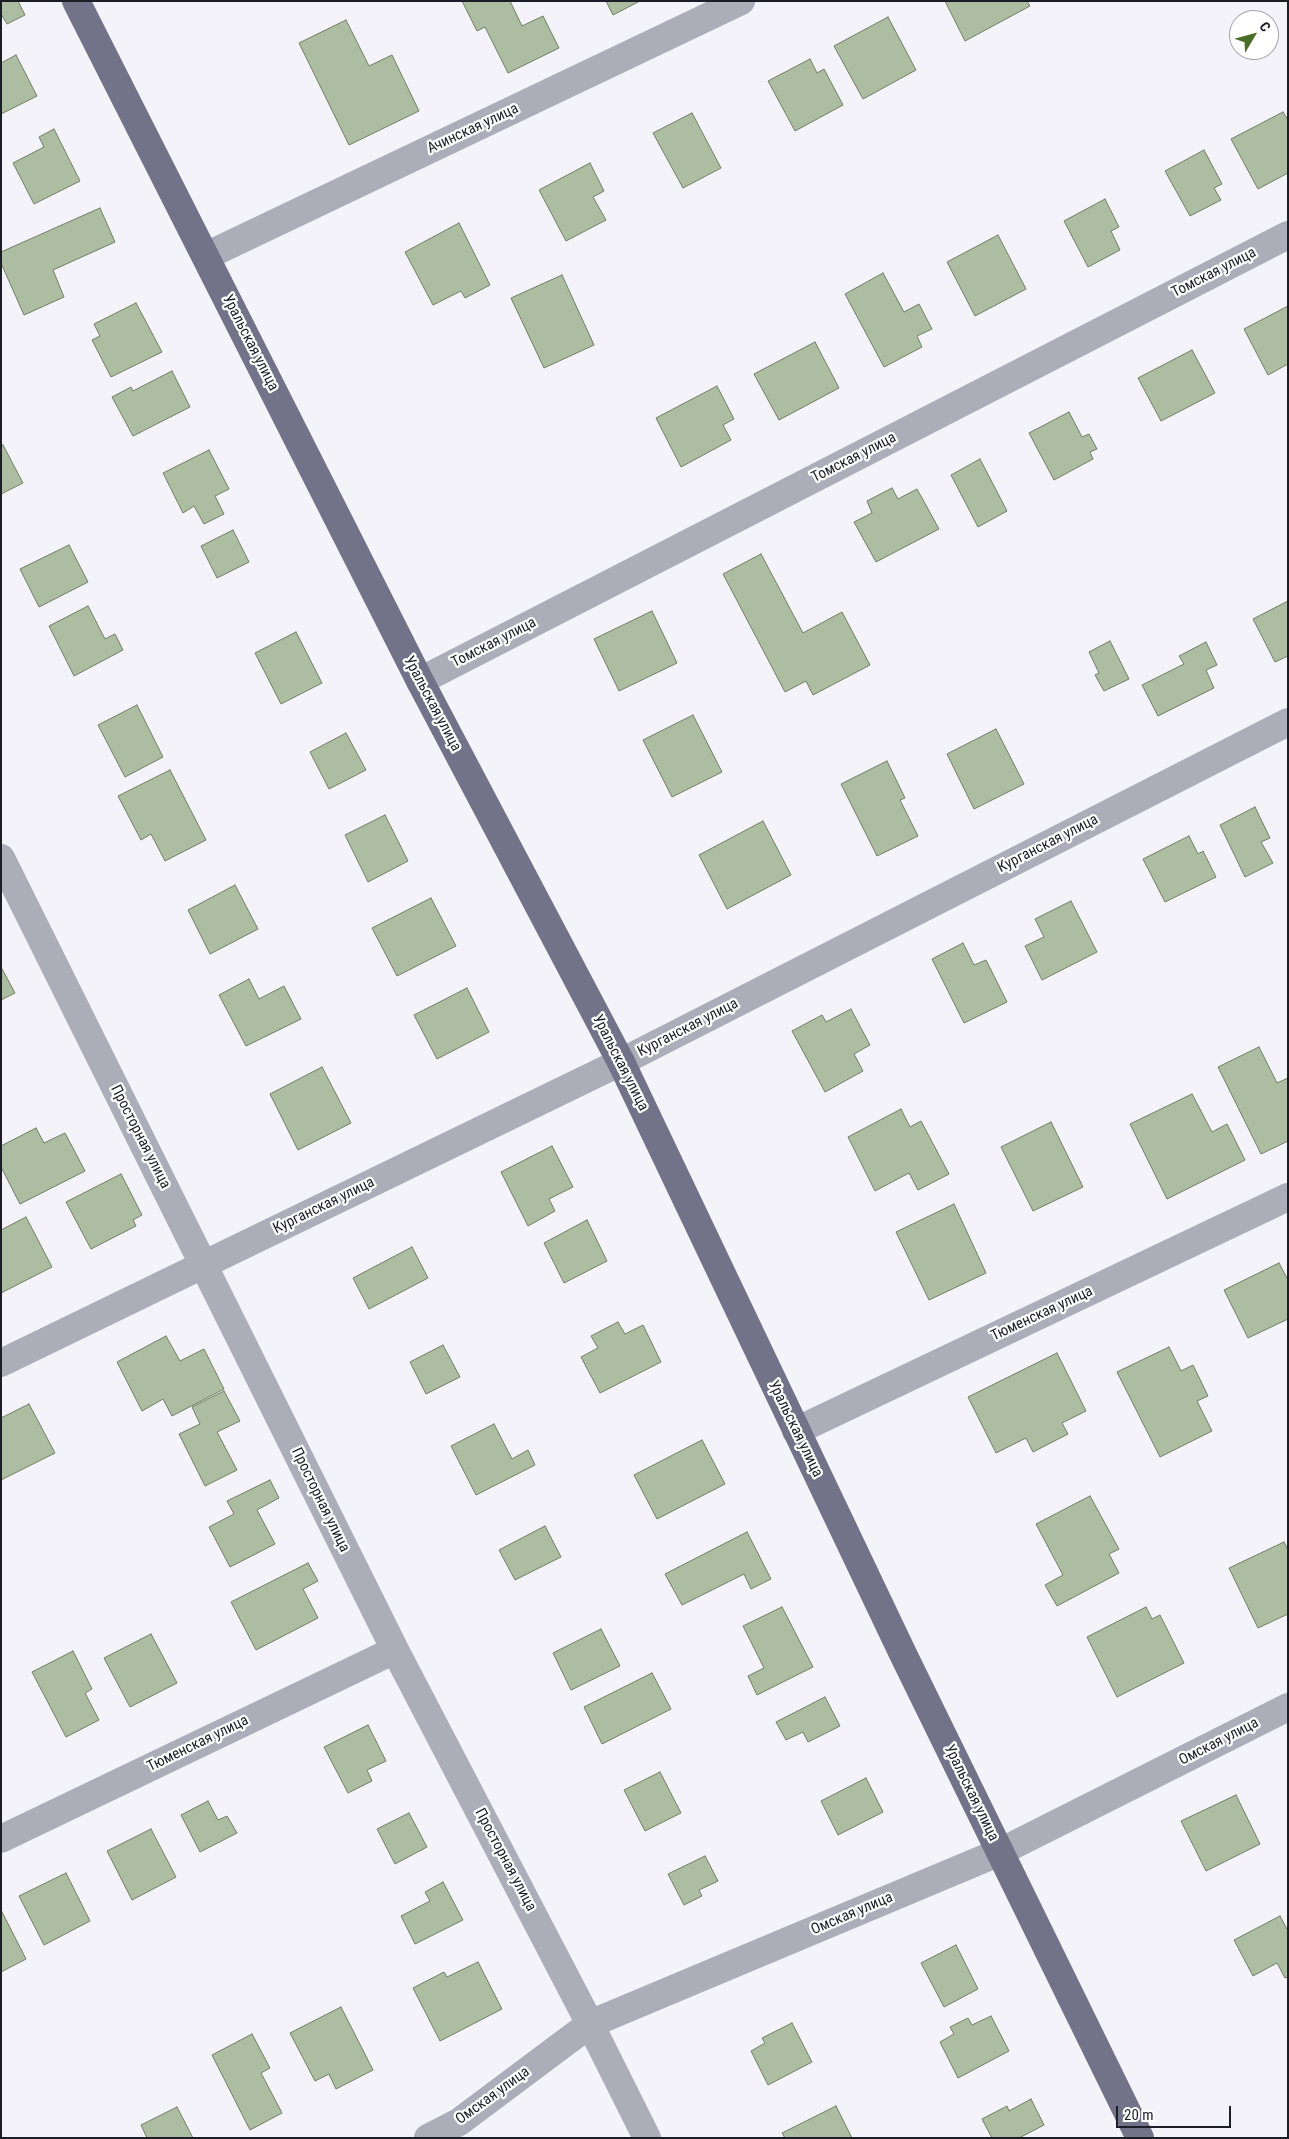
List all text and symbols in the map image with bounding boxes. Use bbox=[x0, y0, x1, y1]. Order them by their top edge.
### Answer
north arrow bbox=[1229, 10, 1279, 60]
text: С bbox=[1256, 19, 1274, 35]
street label: Ачинская улица bbox=[425, 100, 521, 158]
street label: Томская улица bbox=[1169, 244, 1259, 302]
street label: Уральская улица bbox=[218, 292, 282, 394]
street label: Томская улица bbox=[809, 429, 899, 487]
street label: Томская улица bbox=[449, 614, 539, 672]
street label: Уральская улица bbox=[399, 653, 465, 755]
street label: Курганская улица bbox=[995, 811, 1101, 877]
street label: Курганская улица bbox=[635, 995, 741, 1061]
street label: Уральская улица bbox=[588, 1012, 652, 1114]
street label: Просторная улица bbox=[106, 1082, 174, 1192]
street label: Курганская улица bbox=[270, 1174, 378, 1238]
street label: Тюменская улица bbox=[988, 1283, 1096, 1345]
street label: Уральская улица bbox=[764, 1378, 826, 1480]
street label: Просторная улица bbox=[287, 1445, 353, 1555]
street label: Тюменская улица bbox=[145, 1712, 251, 1776]
street label: Омская улица bbox=[1176, 1714, 1262, 1770]
street label: Уральская улица bbox=[940, 1742, 1002, 1844]
street label: Просторная улица bbox=[470, 1805, 540, 1915]
street label: Омская улица bbox=[808, 1889, 896, 1939]
street label: Омская улица bbox=[453, 2063, 533, 2129]
scale bar bbox=[1119, 2096, 1234, 2128]
text: 20 m bbox=[1124, 2106, 1154, 2124]

